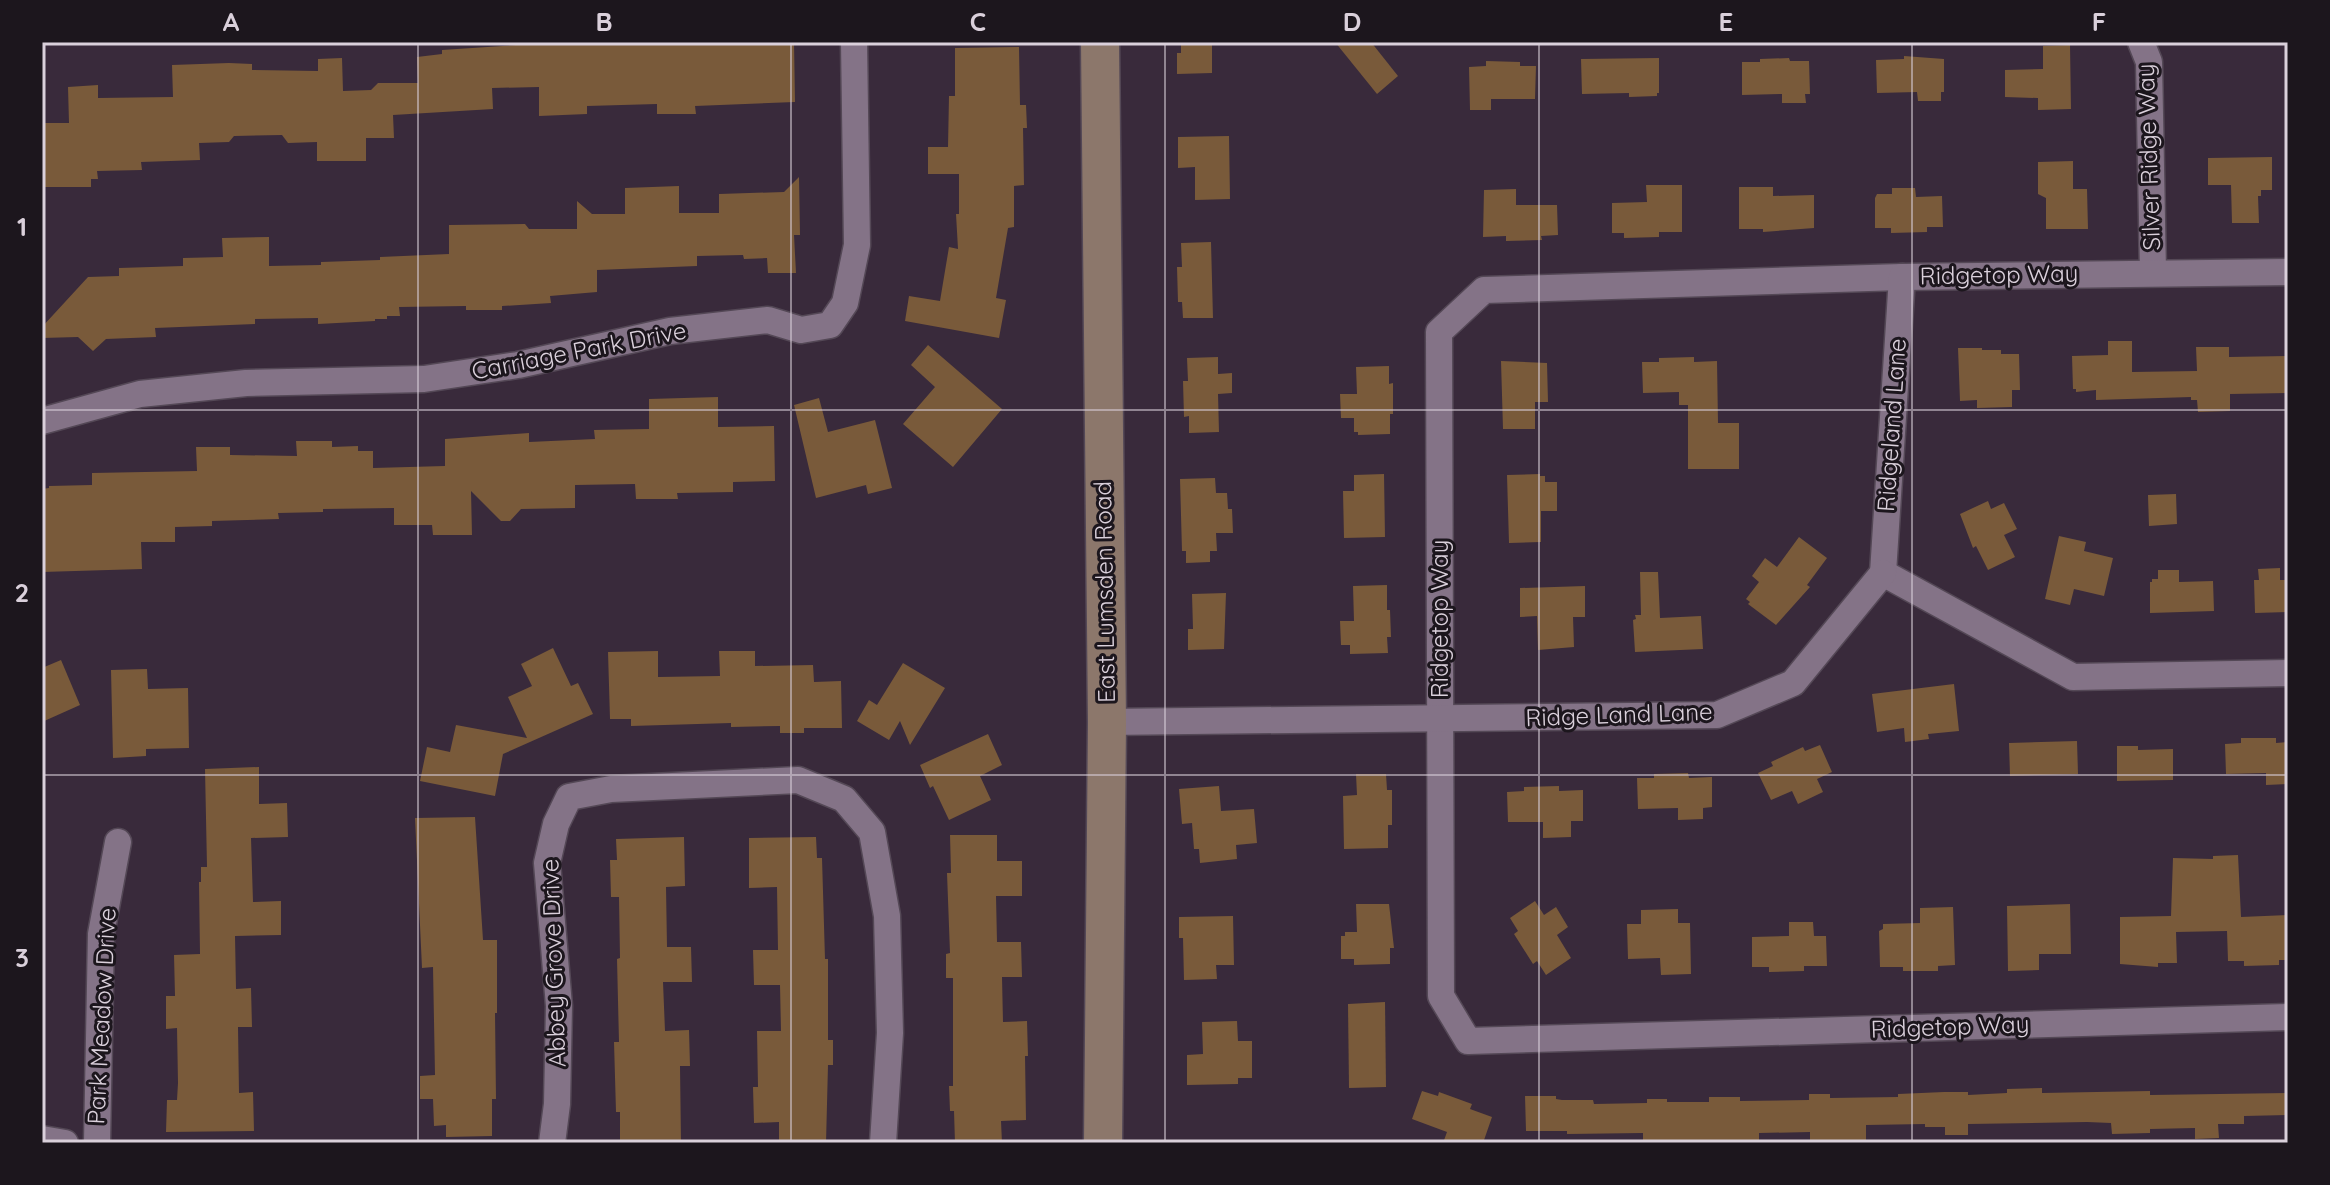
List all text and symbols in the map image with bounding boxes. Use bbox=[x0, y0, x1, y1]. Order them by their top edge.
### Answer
text: A bbox=[223, 5, 240, 38]
text: B bbox=[595, 5, 613, 38]
text: C bbox=[970, 5, 986, 38]
text: D bbox=[1343, 5, 1361, 38]
text: E bbox=[1719, 5, 1733, 38]
text: F bbox=[2092, 5, 2106, 38]
street label: Silver Ridge Way bbox=[2130, 63, 2166, 251]
text: 1 bbox=[17, 210, 27, 243]
street label: Ridgetop Way bbox=[1919, 258, 2079, 290]
street label: Carriage Park Drive bbox=[469, 314, 689, 386]
street label: Ridgeland Lane bbox=[1870, 337, 1912, 513]
street label: East Lumsden Road bbox=[1087, 481, 1121, 703]
street label: Ridgetop Way bbox=[1424, 540, 1454, 698]
text: 2 bbox=[15, 576, 29, 609]
street label: Ridge Land Lane bbox=[1525, 696, 1713, 732]
street label: Abbey Grove Drive bbox=[534, 858, 572, 1068]
street label: Park Meadow Drive bbox=[80, 907, 122, 1125]
text: 3 bbox=[15, 941, 29, 974]
street label: Ridgetop Way bbox=[1870, 1008, 2030, 1044]

